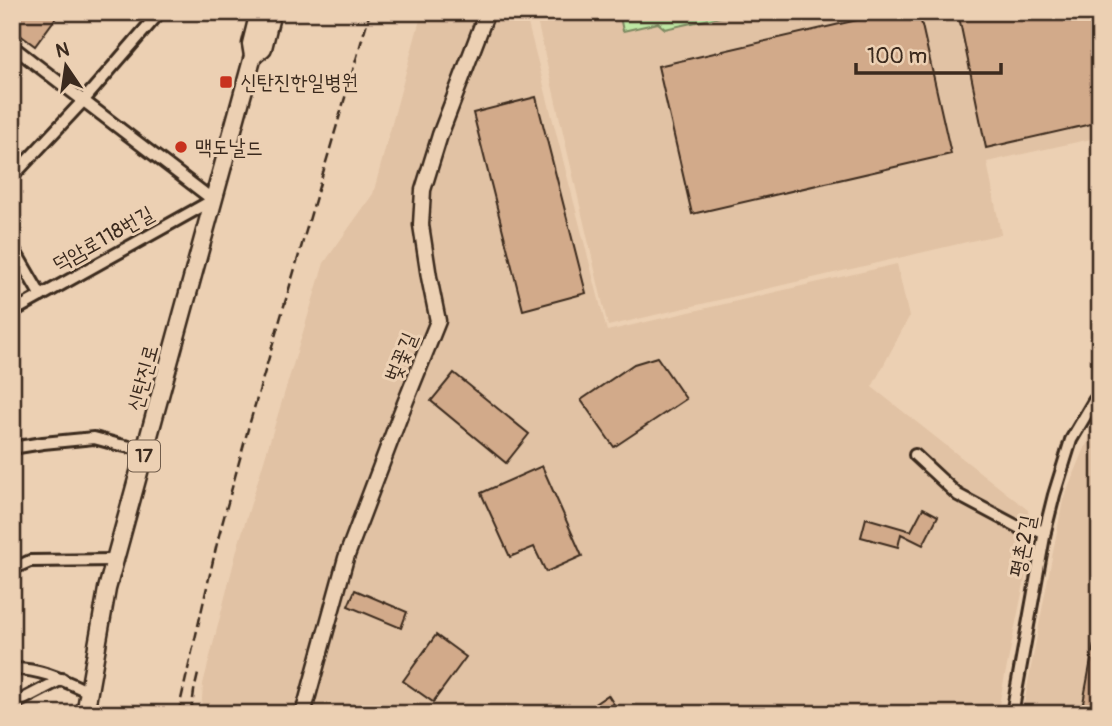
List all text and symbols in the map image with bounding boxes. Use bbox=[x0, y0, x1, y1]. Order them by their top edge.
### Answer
north arrow bbox=[32, 32, 102, 102]
scale bar bbox=[856, 32, 1002, 76]
text: N bbox=[53, 37, 72, 64]
text: 100 m bbox=[867, 43, 927, 70]
place label: 신탄진한일병원 bbox=[240, 69, 358, 96]
marker: 신탄진한일병원 bbox=[218, 74, 234, 90]
place label: 맥도날드 bbox=[195, 134, 263, 161]
marker: 맥도날드 bbox=[173, 139, 189, 155]
street label: 덕암로118번길 bbox=[48, 200, 158, 278]
street label: 벚꽃길 bbox=[379, 328, 423, 386]
street label: 신탄진로 bbox=[121, 342, 165, 414]
road number: 17 bbox=[128, 440, 160, 471]
street label: 평촌2길 bbox=[1004, 513, 1042, 579]

